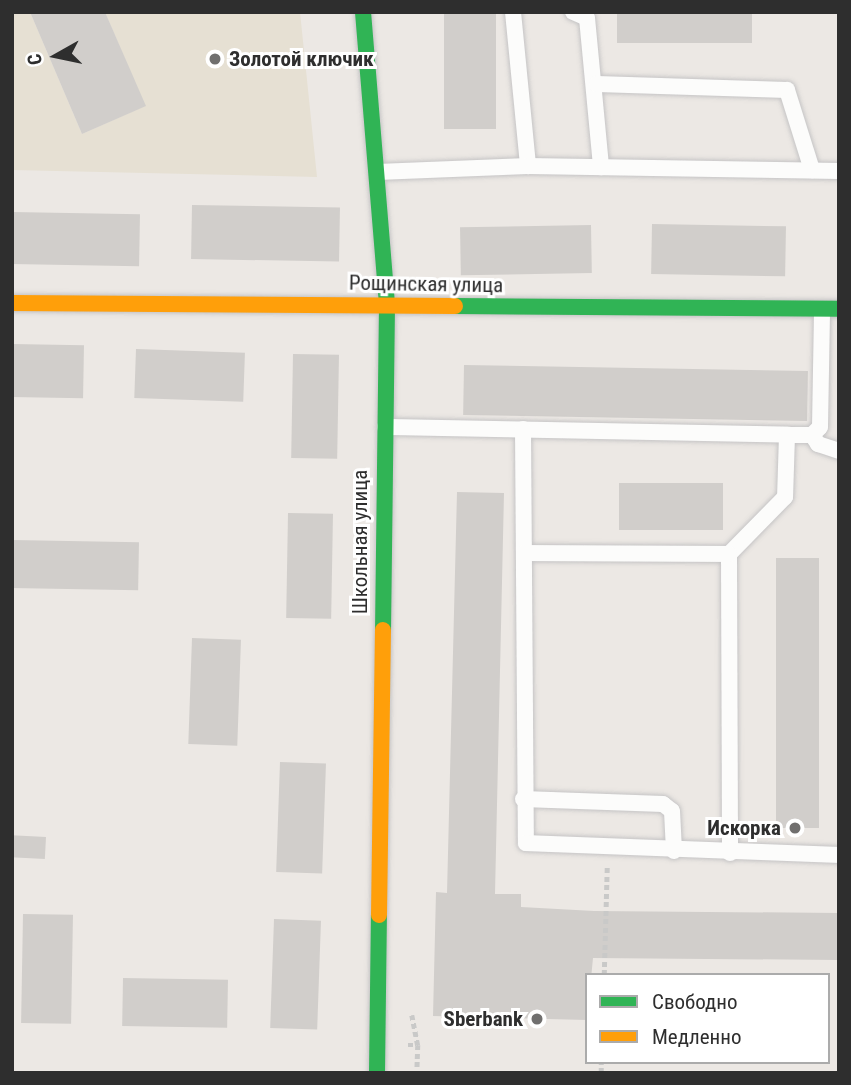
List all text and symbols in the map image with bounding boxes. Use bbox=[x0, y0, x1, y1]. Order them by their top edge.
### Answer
north arrow bbox=[21, 21, 91, 91]
place label: Золотой ключик bbox=[229, 46, 374, 72]
marker: Золотой ключик bbox=[207, 51, 223, 67]
text: С bbox=[23, 52, 47, 67]
street label: Рощинская улица bbox=[349, 270, 503, 298]
street label: Школьная улица bbox=[347, 470, 373, 614]
place label: Искорка bbox=[707, 815, 781, 841]
marker: Искорка bbox=[787, 820, 803, 836]
legend bbox=[585, 973, 830, 1064]
text: Свободно bbox=[652, 990, 738, 1014]
place label: Sberbank bbox=[444, 1006, 523, 1032]
marker: Sberbank bbox=[529, 1011, 545, 1027]
text: Медленно bbox=[652, 1025, 741, 1049]

